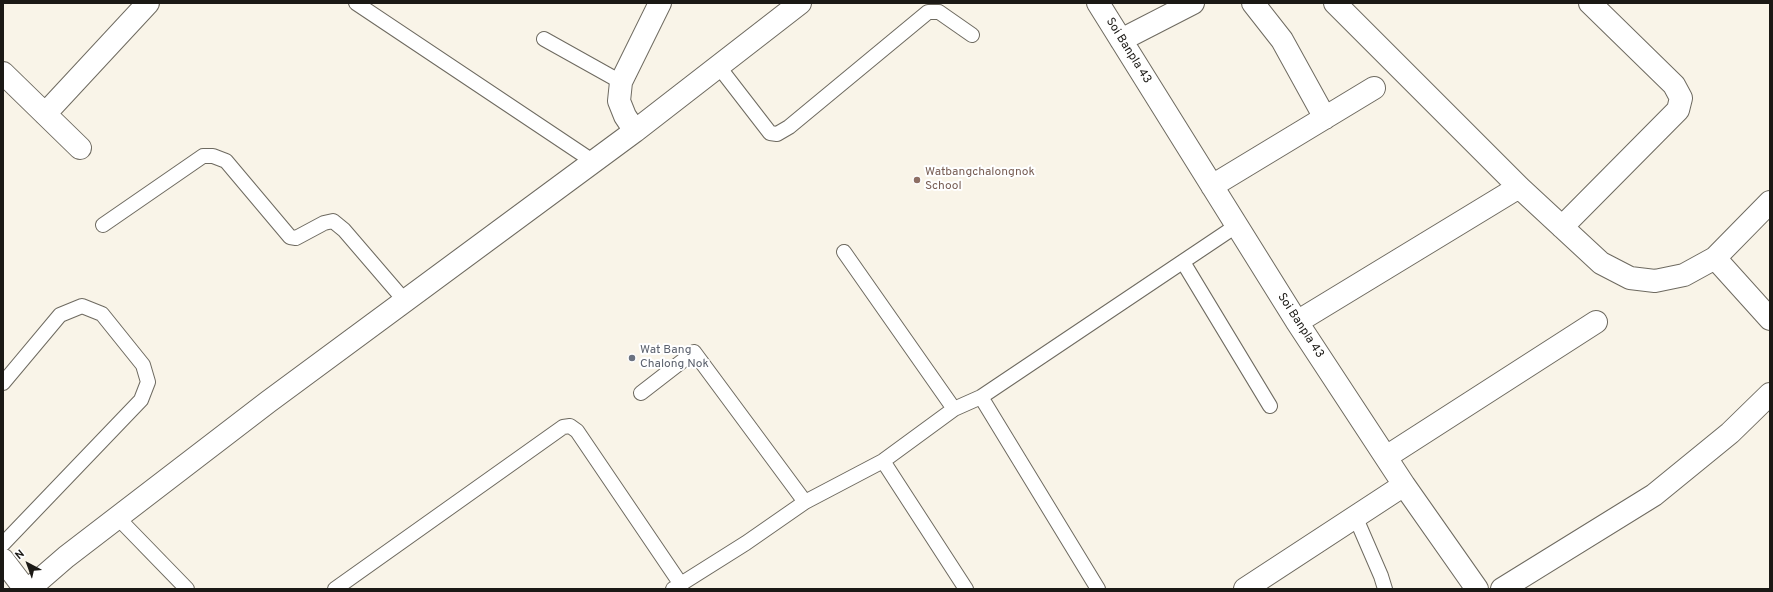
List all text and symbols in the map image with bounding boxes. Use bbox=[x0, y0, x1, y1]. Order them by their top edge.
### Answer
street label: Soi Banpla 43 bbox=[1102, 16, 1154, 86]
place label: Watbangchalongnok School bbox=[925, 166, 1035, 194]
marker: Watbangchalongnok School bbox=[912, 175, 922, 185]
street label: Soi Banpla 43 bbox=[1274, 291, 1326, 361]
place label: Wat Bang Chalong Nok bbox=[640, 344, 709, 372]
marker: Wat Bang Chalong Nok bbox=[627, 353, 637, 363]
north arrow bbox=[8, 544, 48, 584]
text: N bbox=[13, 547, 28, 563]

